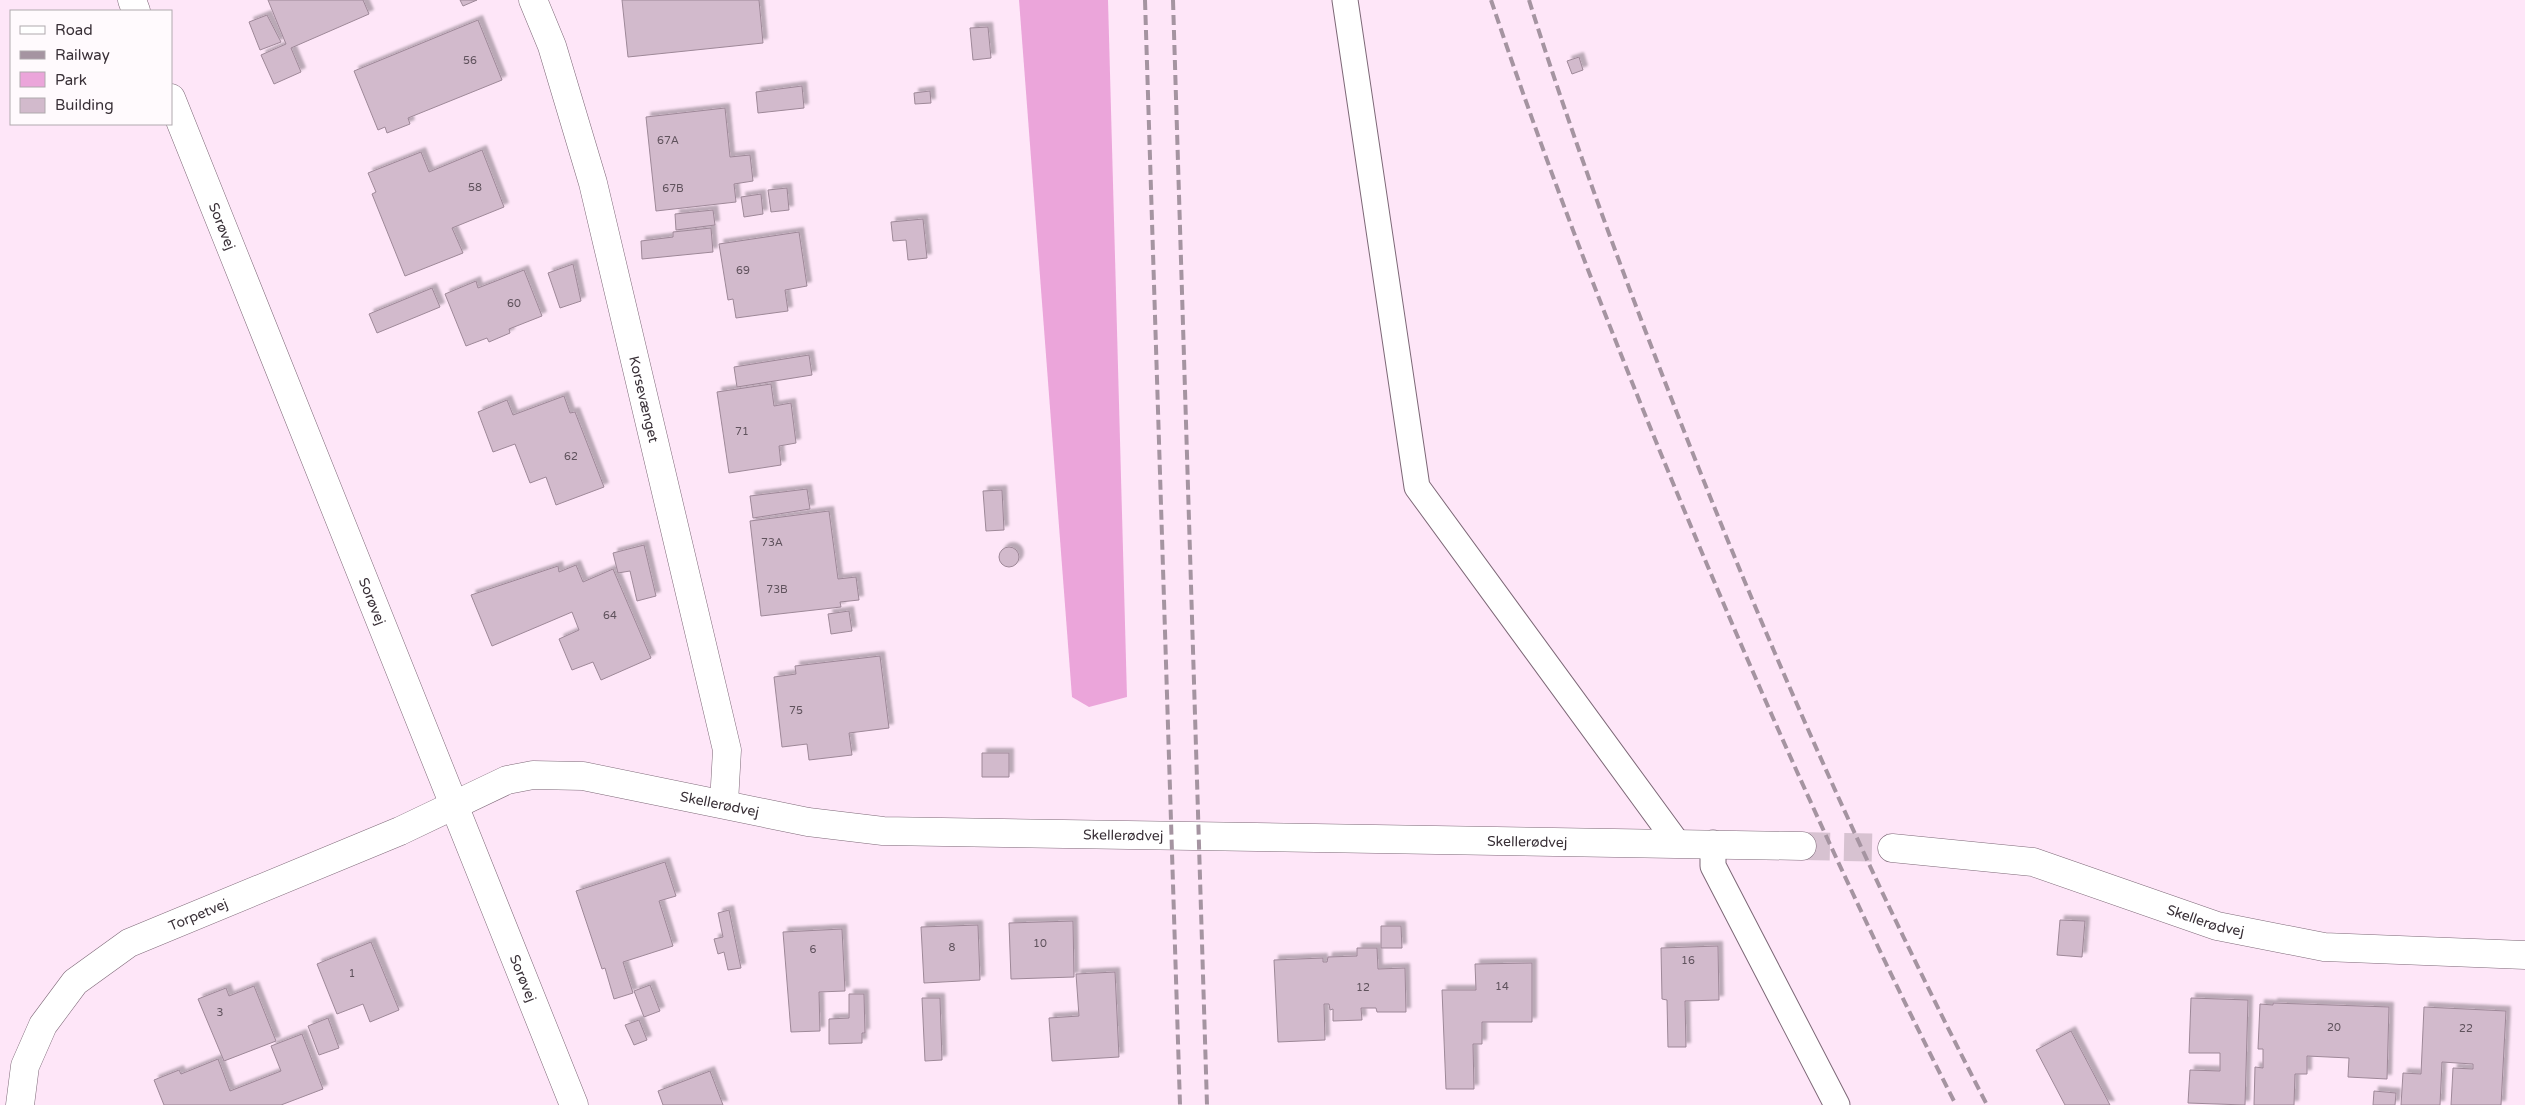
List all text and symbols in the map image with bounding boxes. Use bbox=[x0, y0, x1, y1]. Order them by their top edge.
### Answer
legend bbox=[10, 10, 172, 125]
text: Road bbox=[55, 21, 93, 39]
text: Railway bbox=[55, 46, 110, 64]
house number: 56 bbox=[463, 54, 477, 67]
text: Park bbox=[55, 71, 87, 89]
text: Building bbox=[55, 96, 114, 114]
house number: 67A bbox=[657, 134, 679, 147]
house number: 58 bbox=[468, 181, 482, 194]
house number: 67B bbox=[662, 182, 684, 195]
street label: Sorøvej bbox=[205, 200, 239, 252]
house number: 69 bbox=[736, 264, 750, 277]
house number: 60 bbox=[507, 297, 521, 310]
street label: Korsevænget bbox=[625, 354, 662, 445]
house number: 71 bbox=[735, 425, 749, 438]
house number: 62 bbox=[564, 450, 578, 463]
house number: 73A bbox=[761, 536, 783, 549]
street label: Sorøvej bbox=[355, 575, 389, 628]
house number: 73B bbox=[766, 583, 788, 596]
house number: 64 bbox=[603, 609, 617, 622]
house number: 75 bbox=[789, 704, 803, 717]
street label: Skellerødvej bbox=[679, 788, 761, 821]
street label: Skellerødvej bbox=[1083, 826, 1163, 845]
street label: Skellerødvej bbox=[1487, 833, 1567, 851]
street label: Torpetvej bbox=[166, 895, 230, 935]
street label: Skellerødvej bbox=[2164, 901, 2246, 940]
house number: 10 bbox=[1033, 937, 1047, 950]
house number: 8 bbox=[949, 941, 956, 954]
house number: 6 bbox=[810, 943, 817, 956]
street label: Sorøvej bbox=[506, 952, 540, 1004]
house number: 16 bbox=[1681, 954, 1695, 967]
house number: 1 bbox=[349, 967, 355, 980]
house number: 14 bbox=[1495, 980, 1509, 993]
house number: 12 bbox=[1356, 981, 1370, 994]
house number: 3 bbox=[217, 1006, 224, 1019]
house number: 20 bbox=[2327, 1021, 2341, 1034]
house number: 22 bbox=[2459, 1022, 2473, 1035]

